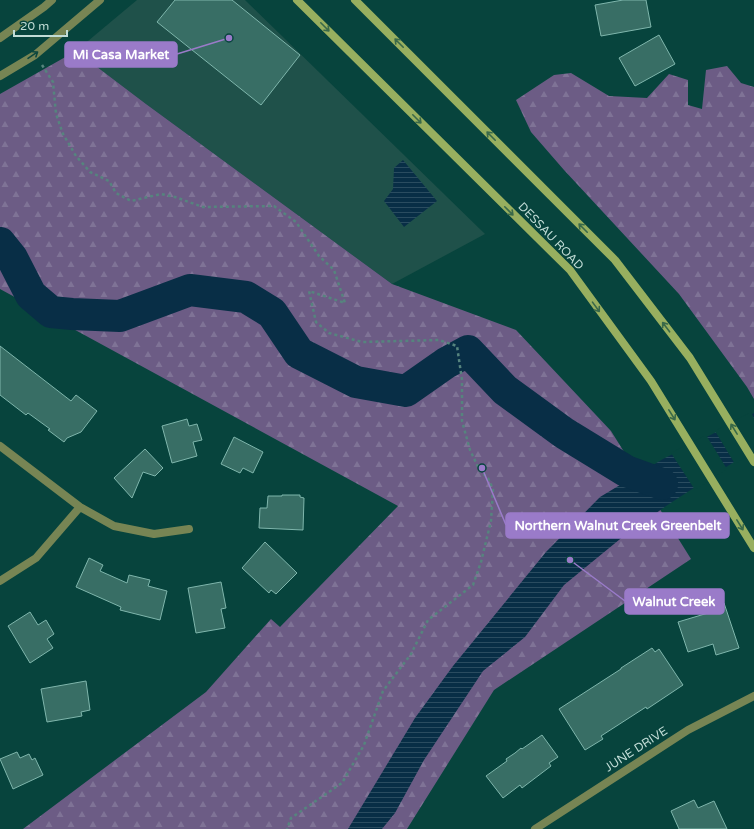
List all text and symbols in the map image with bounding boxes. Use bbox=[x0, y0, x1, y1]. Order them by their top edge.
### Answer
scale bar bbox=[14, 12, 67, 38]
text: 20 m bbox=[20, 19, 49, 33]
one-way arrow bbox=[320, 23, 330, 32]
one-way arrow bbox=[394, 38, 404, 48]
callout: Mi Casa Market bbox=[65, 42, 177, 67]
text: Mi Casa Market bbox=[73, 47, 169, 63]
one-way arrow bbox=[27, 51, 38, 59]
one-way arrow bbox=[412, 114, 422, 124]
one-way arrow bbox=[486, 131, 496, 140]
street label: DESSAU ROAD bbox=[515, 199, 587, 273]
one-way arrow bbox=[504, 206, 514, 215]
one-way arrow bbox=[578, 223, 588, 233]
one-way arrow bbox=[592, 301, 600, 312]
one-way arrow bbox=[662, 321, 671, 332]
one-way arrow bbox=[668, 409, 676, 420]
one-way arrow bbox=[729, 423, 737, 435]
callout: Northern Walnut Creek Greenbelt bbox=[506, 513, 729, 538]
text: Northern Walnut Creek Greenbelt bbox=[515, 518, 721, 534]
one-way arrow bbox=[737, 519, 745, 531]
callout: Walnut Creek bbox=[625, 589, 724, 614]
text: Walnut Creek bbox=[633, 594, 715, 610]
street label: JUNE DRIVE bbox=[602, 723, 670, 774]

